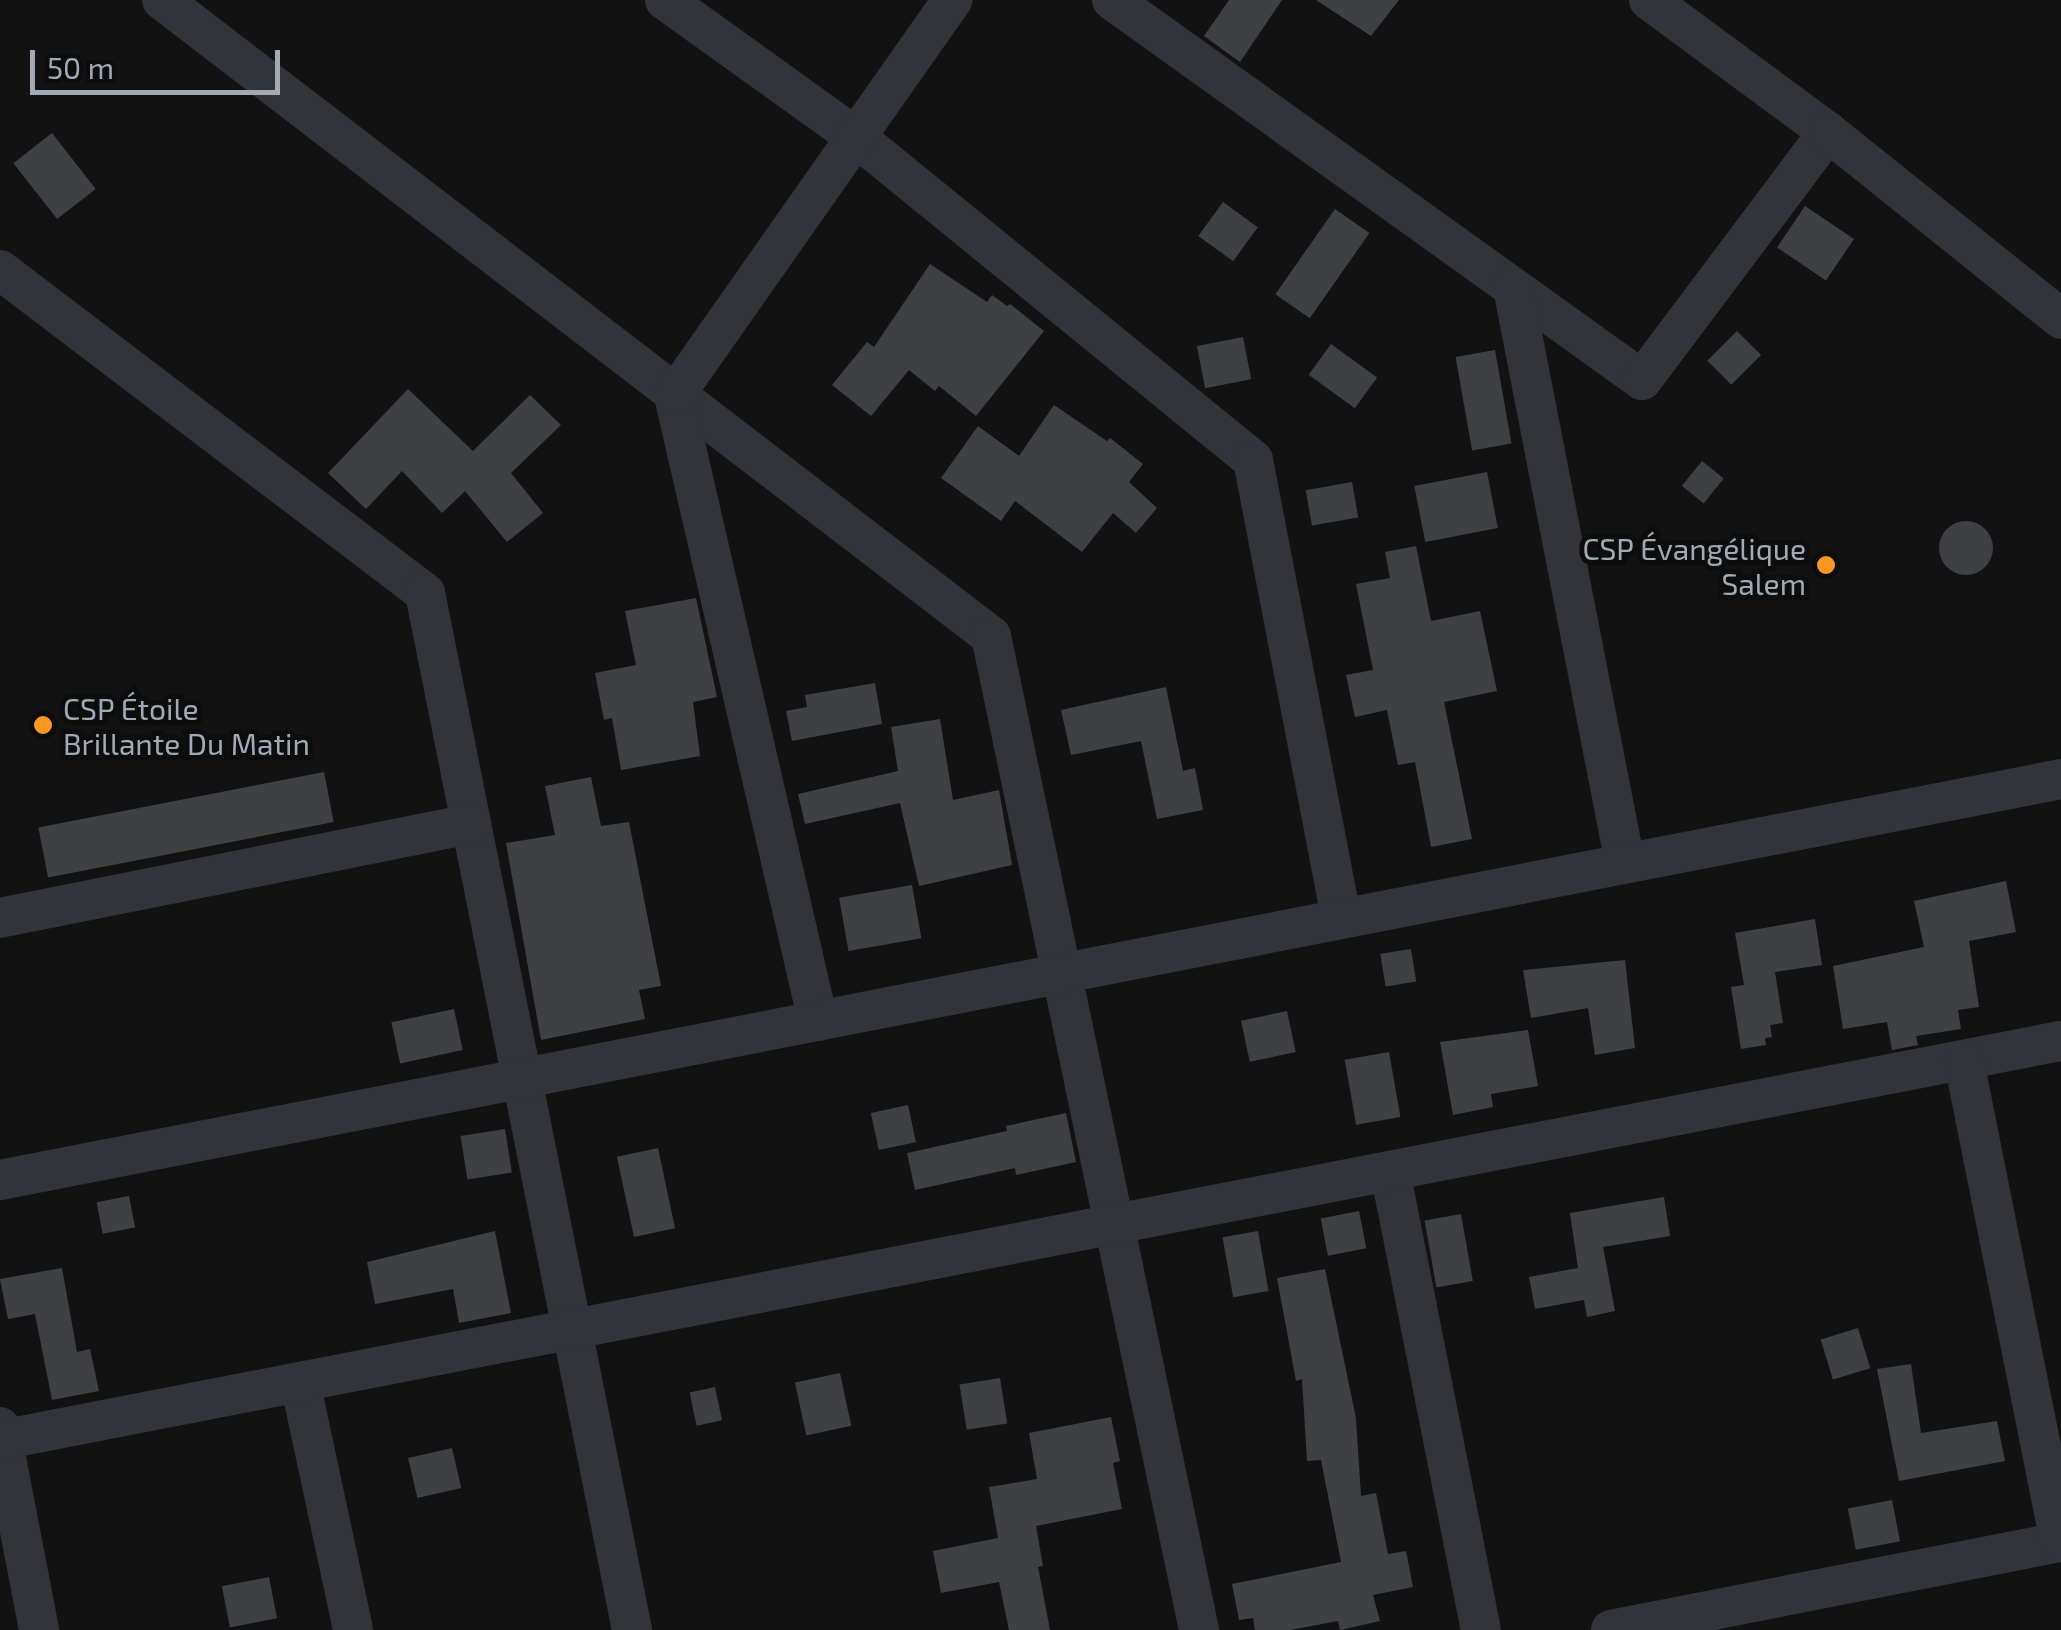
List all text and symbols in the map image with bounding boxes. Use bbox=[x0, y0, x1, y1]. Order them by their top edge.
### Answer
scale bar bbox=[35, 30, 285, 92]
text: 50 m bbox=[47, 49, 114, 85]
place label: CSP Évangélique Salem bbox=[1582, 530, 1806, 600]
marker: CSP Évangélique Salem bbox=[1815, 554, 1837, 576]
place label: CSP Étoile Brillante Du Matin bbox=[63, 690, 310, 760]
marker: CSP Étoile Brillante Du Matin bbox=[32, 714, 54, 736]

